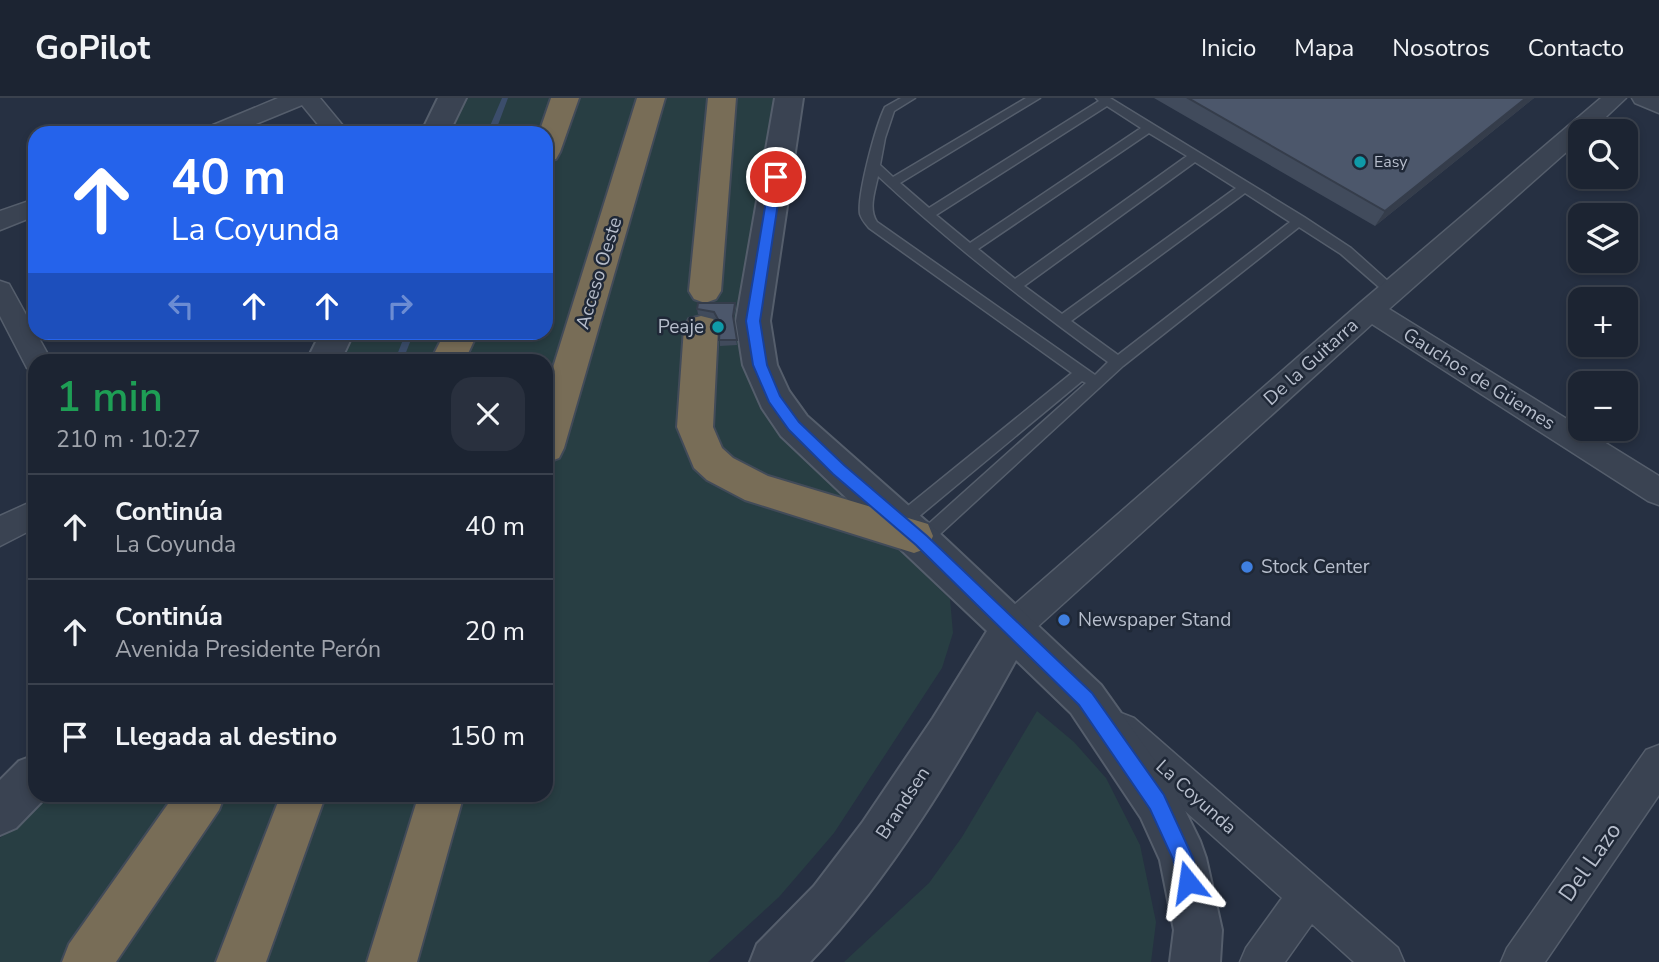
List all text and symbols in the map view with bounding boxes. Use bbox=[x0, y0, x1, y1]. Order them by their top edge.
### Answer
text: GoPilot bbox=[35, 26, 150, 71]
text: Inicio bbox=[1201, 32, 1256, 64]
text: Mapa bbox=[1294, 32, 1354, 64]
text: Nosotros bbox=[1392, 32, 1490, 64]
text: Contacto bbox=[1528, 32, 1624, 64]
map controls bbox=[1568, 119, 1638, 441]
button: search bbox=[1568, 119, 1638, 189]
text: 40 m bbox=[171, 144, 286, 211]
pin bbox=[746, 147, 806, 207]
place label: Easy bbox=[1374, 151, 1408, 173]
icon: ahead bbox=[56, 154, 147, 245]
marker: Easy bbox=[1352, 154, 1368, 170]
icon: arrive bbox=[757, 158, 795, 196]
button: layers bbox=[1568, 203, 1638, 273]
text: La Coyunda bbox=[171, 208, 340, 251]
street label: Acceso Oeste bbox=[570, 214, 628, 332]
icon: left bbox=[162, 287, 200, 325]
icon: ahead bbox=[235, 287, 273, 325]
icon: ahead bbox=[308, 287, 346, 325]
icon: right bbox=[381, 287, 419, 325]
button: + bbox=[1568, 287, 1638, 357]
street label: De la Guitarra bbox=[1258, 313, 1364, 411]
place label: Peaje bbox=[658, 314, 704, 340]
marker: Peaje bbox=[710, 319, 726, 335]
street label: Gauchos de Güemes bbox=[1398, 322, 1560, 436]
text: 1 min bbox=[56, 369, 163, 426]
button: − bbox=[1568, 371, 1638, 441]
button: close bbox=[451, 377, 525, 451]
text: 210 m · 10:27 bbox=[56, 424, 201, 455]
text: Continúa bbox=[115, 494, 223, 529]
icon: ahead bbox=[56, 508, 94, 546]
text: 40 m bbox=[465, 509, 525, 544]
text: La Coyunda bbox=[115, 529, 236, 560]
place label: Stock Center bbox=[1261, 554, 1370, 580]
marker: Stock Center bbox=[1239, 559, 1255, 575]
text: Continúa bbox=[115, 599, 223, 634]
place label: Newspaper Stand bbox=[1078, 607, 1231, 633]
marker: Newspaper Stand bbox=[1056, 612, 1072, 628]
icon: ahead bbox=[56, 613, 94, 651]
text: 20 m bbox=[465, 614, 525, 649]
text: Avenida Presidente Perón bbox=[115, 634, 381, 665]
icon: arrive bbox=[56, 718, 94, 756]
text: Llegada al destino bbox=[115, 719, 337, 754]
text: 150 m bbox=[449, 719, 525, 754]
street label: La Coyunda bbox=[1150, 754, 1242, 840]
street label: Brandsen bbox=[870, 762, 936, 844]
street label: Del Lazo bbox=[1552, 816, 1628, 908]
position arrow bbox=[1151, 845, 1225, 919]

